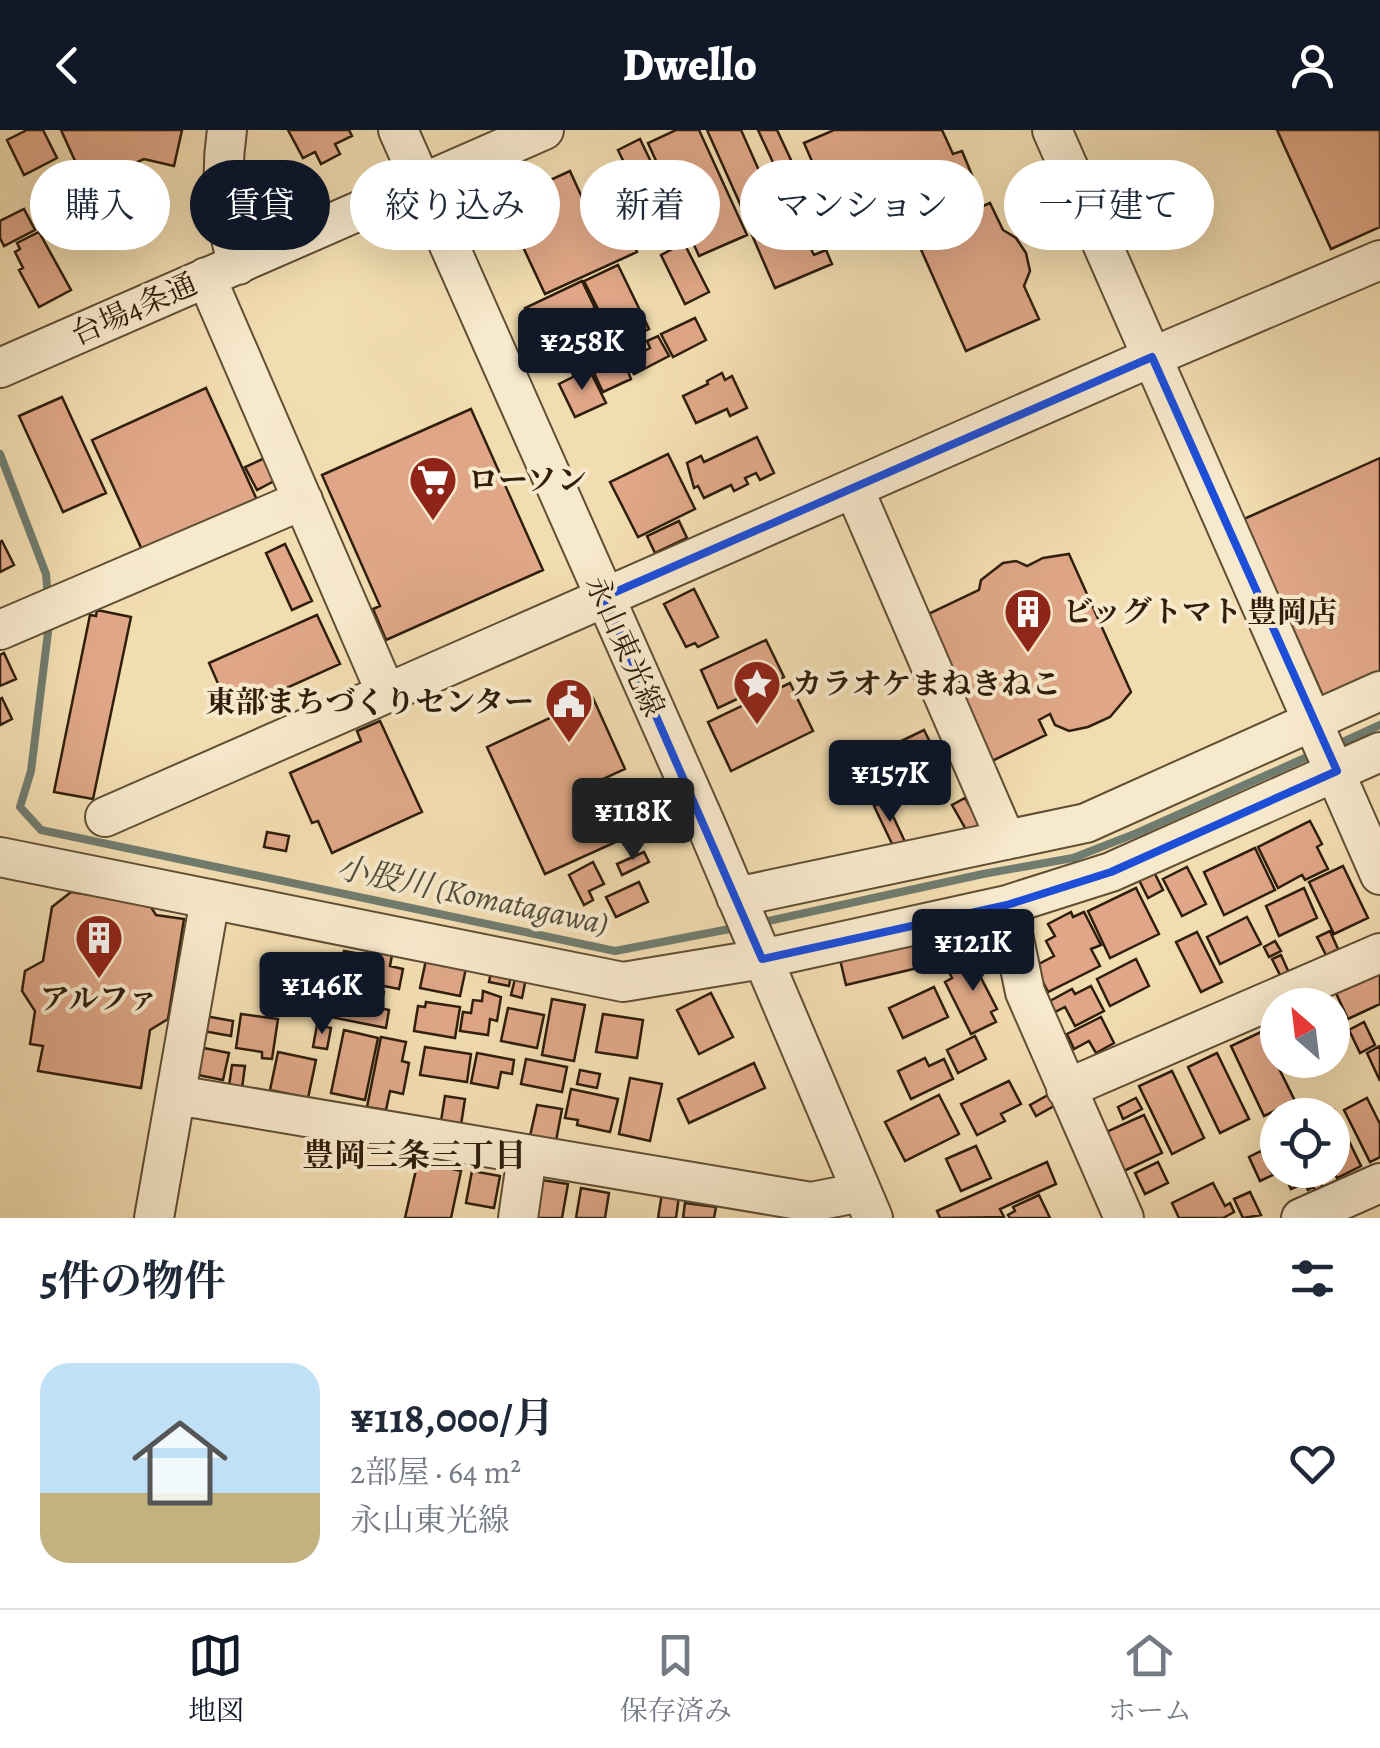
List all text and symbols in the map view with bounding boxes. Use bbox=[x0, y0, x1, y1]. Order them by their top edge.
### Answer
text: Dwello bbox=[623, 34, 757, 96]
icon: back bbox=[40, 38, 95, 93]
icon: person bbox=[1285, 38, 1340, 93]
chip: 購入 bbox=[30, 160, 170, 250]
chip: 賃貸 bbox=[190, 160, 330, 250]
chip: 絞り込み bbox=[350, 160, 560, 250]
chip: 新着 bbox=[580, 160, 720, 250]
chip: マンション bbox=[740, 160, 984, 250]
chip: 一戸建て bbox=[1004, 160, 1214, 250]
street label: 台場4条通 bbox=[65, 264, 203, 354]
pin: ¥258K bbox=[512, 308, 652, 393]
text: ¥258K bbox=[540, 318, 624, 362]
supermarket icon: ローソン bbox=[407, 454, 459, 522]
place label: ローソン bbox=[468, 460, 587, 500]
street label: 永山東光線 bbox=[576, 569, 674, 723]
building icon: ビッグトマト 豊岡店 bbox=[1002, 586, 1054, 654]
place label: ビッグトマト 豊岡店 bbox=[1063, 592, 1337, 632]
place icon: カラオケまねきねこ bbox=[731, 658, 783, 726]
place label: カラオケまねきねこ bbox=[792, 664, 1061, 704]
public building icon: 東部まちづくりセンター bbox=[543, 676, 595, 744]
place label: 東部まちづくりセンター bbox=[206, 682, 534, 722]
pin: ¥157K bbox=[820, 740, 960, 825]
text: ¥157K bbox=[851, 750, 929, 794]
pin: ¥118K bbox=[563, 778, 703, 863]
text: ¥118K bbox=[594, 788, 672, 832]
water label: 小股川 (Komatagawa) bbox=[333, 845, 613, 945]
pin: ¥121K bbox=[903, 909, 1043, 994]
building icon: アルファ bbox=[73, 912, 125, 980]
text: ¥121K bbox=[934, 919, 1012, 963]
pin: ¥146K bbox=[252, 952, 392, 1037]
text: ¥146K bbox=[282, 962, 362, 1006]
place label: アルファ bbox=[40, 979, 158, 1019]
north arrow bbox=[1260, 988, 1350, 1078]
map controls bbox=[1260, 988, 1350, 1188]
button: locate bbox=[1260, 1098, 1350, 1188]
district label: 豊岡三条三丁目 bbox=[302, 1133, 526, 1177]
icon: filters bbox=[1285, 1251, 1340, 1306]
text: 5件の物件 bbox=[40, 1252, 226, 1309]
text: ¥118,000/月 bbox=[350, 1389, 555, 1446]
icon: home bbox=[120, 1403, 240, 1523]
icon: heart bbox=[1285, 1436, 1340, 1491]
text: 2部屋 · 64 m² bbox=[350, 1450, 521, 1494]
text: 永山東光線 bbox=[350, 1498, 510, 1542]
tab: 地図 bbox=[188, 1628, 244, 1730]
tab: 保存済み bbox=[620, 1628, 732, 1730]
tab: ホーム bbox=[1108, 1628, 1192, 1730]

